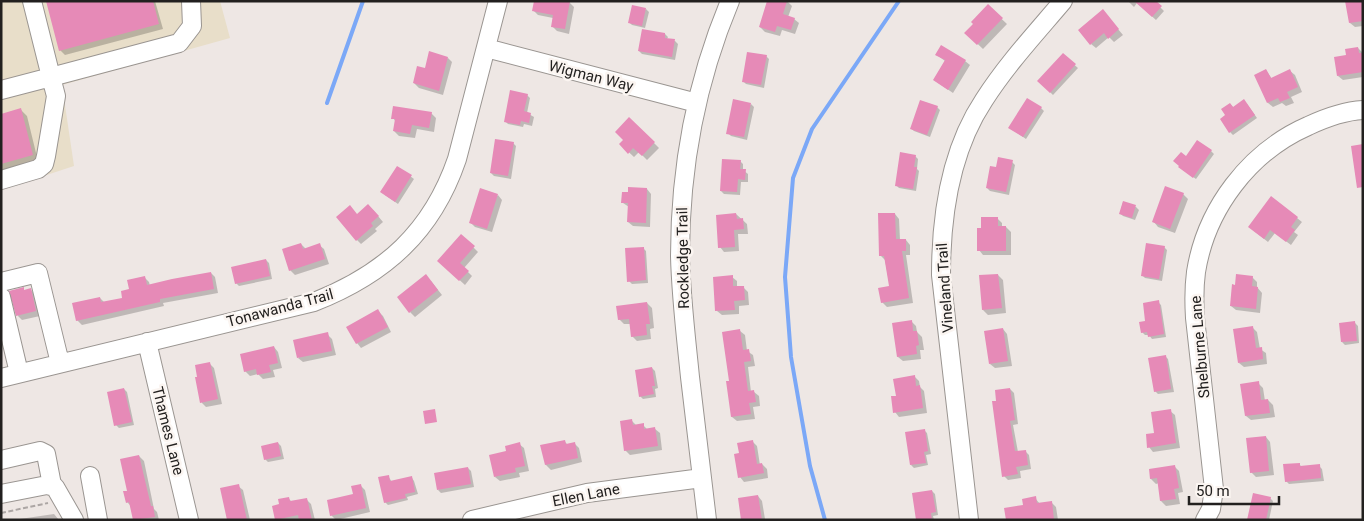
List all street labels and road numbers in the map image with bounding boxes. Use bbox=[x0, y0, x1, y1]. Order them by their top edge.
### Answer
street label: Wigman Way bbox=[547, 57, 635, 95]
street label: Rockledge Trail bbox=[673, 207, 693, 309]
street label: Vineland Trail bbox=[933, 242, 957, 334]
street label: Tonawanda Trail bbox=[225, 285, 335, 331]
street label: Shelburne Lane bbox=[1187, 295, 1213, 399]
street label: Thames Lane bbox=[148, 385, 188, 477]
street label: Ellen Lane bbox=[551, 480, 621, 510]

